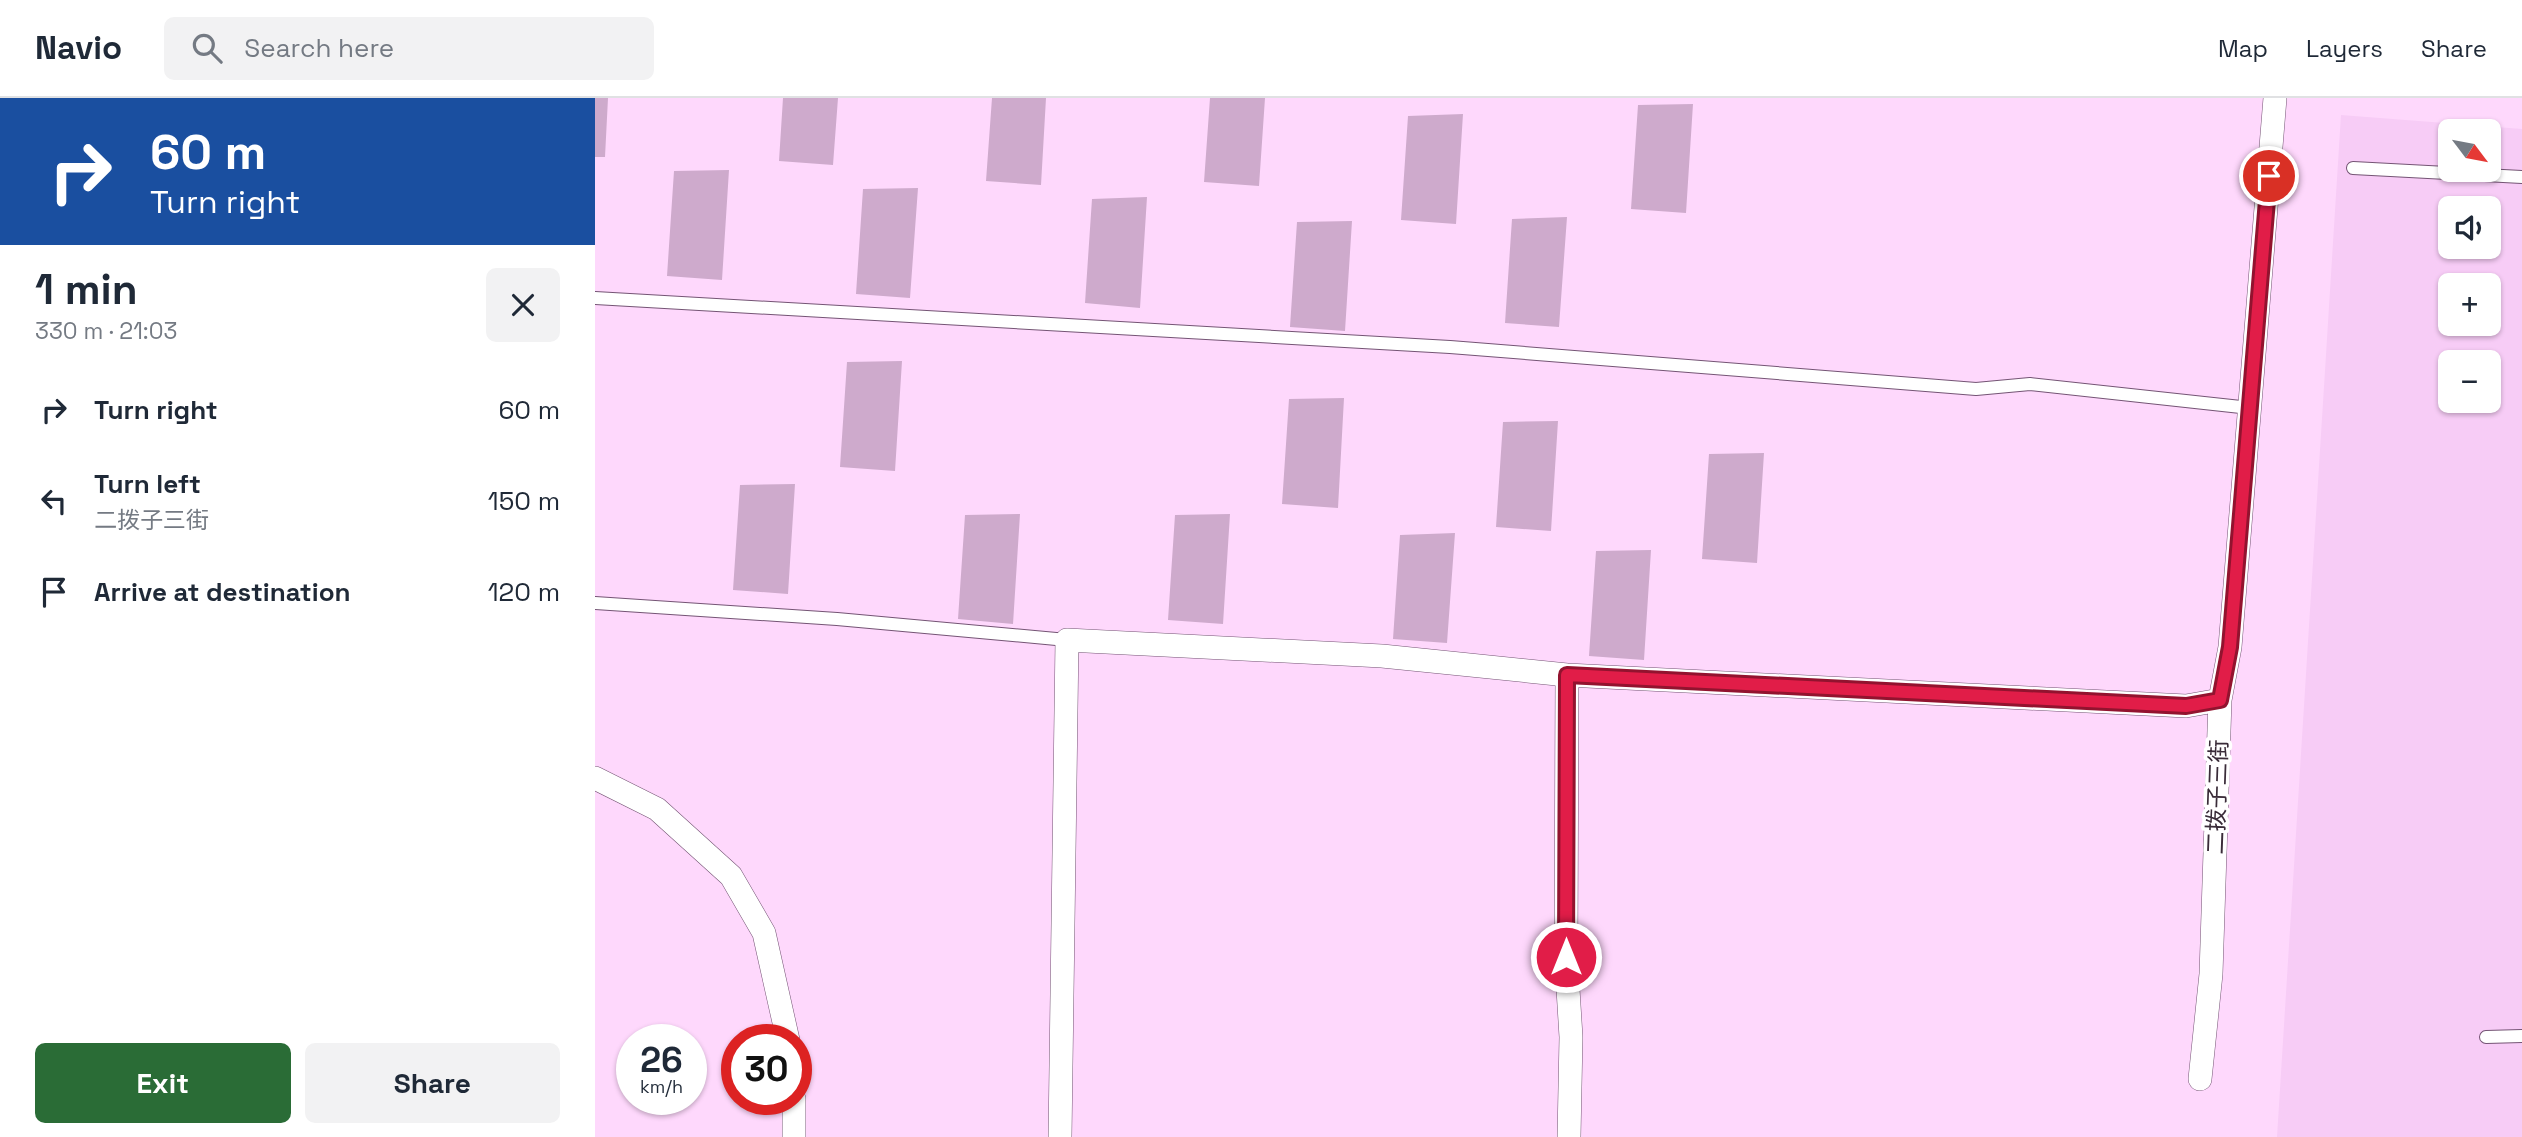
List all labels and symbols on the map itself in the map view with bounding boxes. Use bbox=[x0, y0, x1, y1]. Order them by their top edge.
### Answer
north arrow bbox=[2438, 119, 2501, 182]
pin bbox=[2239, 146, 2299, 206]
street label: 二拨子三街 bbox=[2200, 739, 2234, 855]
position arrow bbox=[1529, 920, 1603, 994]
speed limit sign: 30 bbox=[721, 1024, 812, 1115]

